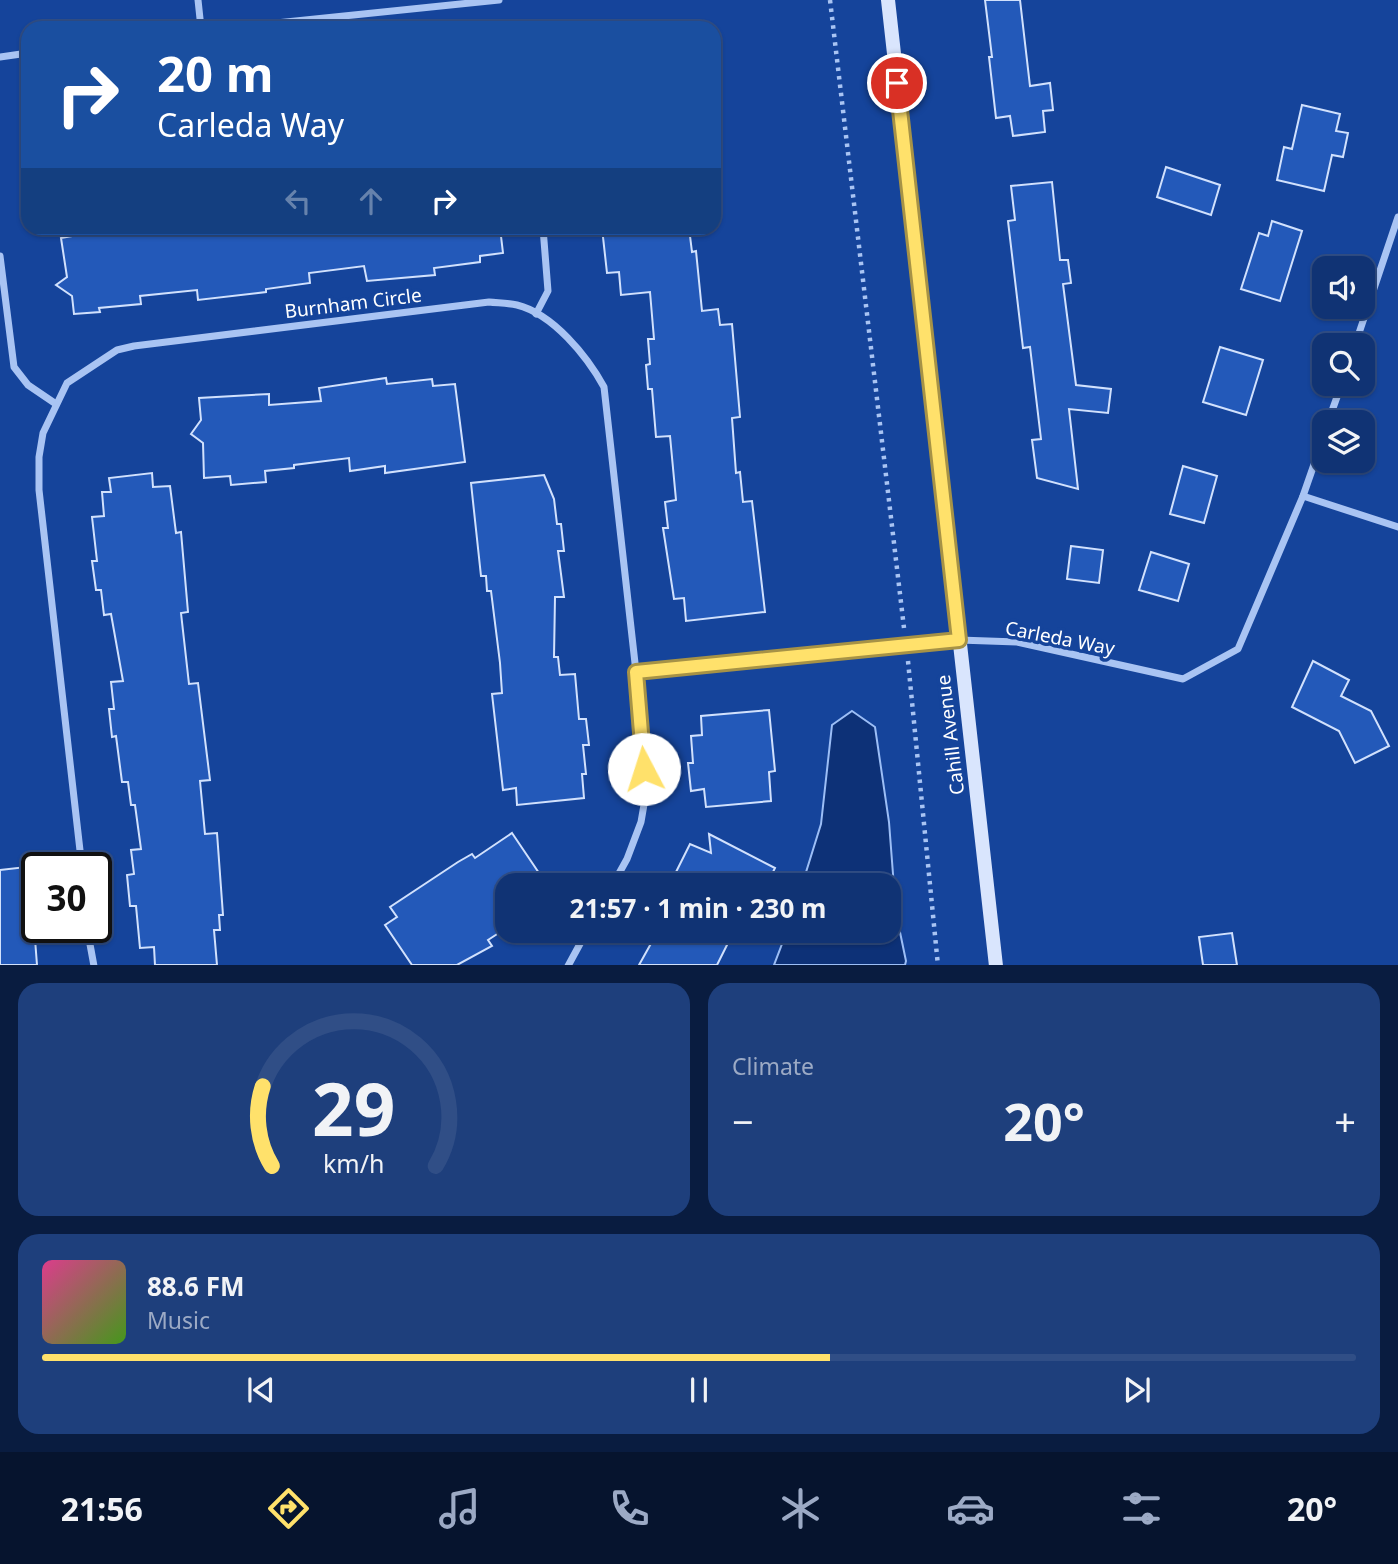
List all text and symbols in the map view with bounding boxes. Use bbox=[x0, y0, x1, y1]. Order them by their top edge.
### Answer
text: 20 m bbox=[157, 40, 274, 106]
icon: right bbox=[42, 49, 133, 140]
pin bbox=[867, 53, 927, 113]
icon: arrive bbox=[878, 64, 916, 102]
text: Carleda Way bbox=[157, 103, 344, 146]
icon: left bbox=[279, 182, 317, 220]
icon: ahead bbox=[352, 182, 390, 220]
icon: right bbox=[425, 182, 463, 220]
map controls bbox=[1312, 256, 1375, 473]
button: sound bbox=[1312, 256, 1375, 319]
street label: Burnham Circle bbox=[283, 282, 423, 324]
button: search bbox=[1312, 333, 1375, 396]
button: layers bbox=[1312, 410, 1375, 473]
street label: Carleda Way bbox=[1003, 615, 1117, 661]
street label: Cahill Avenue bbox=[930, 673, 970, 797]
position arrow bbox=[607, 732, 681, 806]
speed limit sign: 30 bbox=[21, 852, 112, 943]
text: 21:57 · 1 min · 230 m bbox=[570, 890, 826, 926]
text: Climate bbox=[732, 1050, 814, 1082]
text: 29 bbox=[312, 1058, 396, 1157]
text: 20° bbox=[1003, 1085, 1085, 1156]
text: − bbox=[732, 1095, 754, 1147]
text: + bbox=[1334, 1095, 1356, 1147]
text: km/h bbox=[323, 1145, 385, 1179]
text: 88.6 FM bbox=[147, 1268, 244, 1304]
text: Music bbox=[147, 1304, 210, 1336]
icon: previous bbox=[242, 1371, 280, 1409]
icon: pause bbox=[680, 1371, 718, 1409]
icon: next bbox=[1118, 1371, 1156, 1409]
icon: directions bbox=[264, 1484, 313, 1533]
icon: music bbox=[435, 1484, 484, 1533]
icon: phone bbox=[605, 1484, 654, 1533]
icon: climate bbox=[776, 1484, 825, 1533]
icon: car bbox=[946, 1484, 995, 1533]
icon: filters bbox=[1117, 1484, 1166, 1533]
text: 21:56 bbox=[61, 1487, 143, 1530]
text: 20° bbox=[1287, 1487, 1337, 1530]

